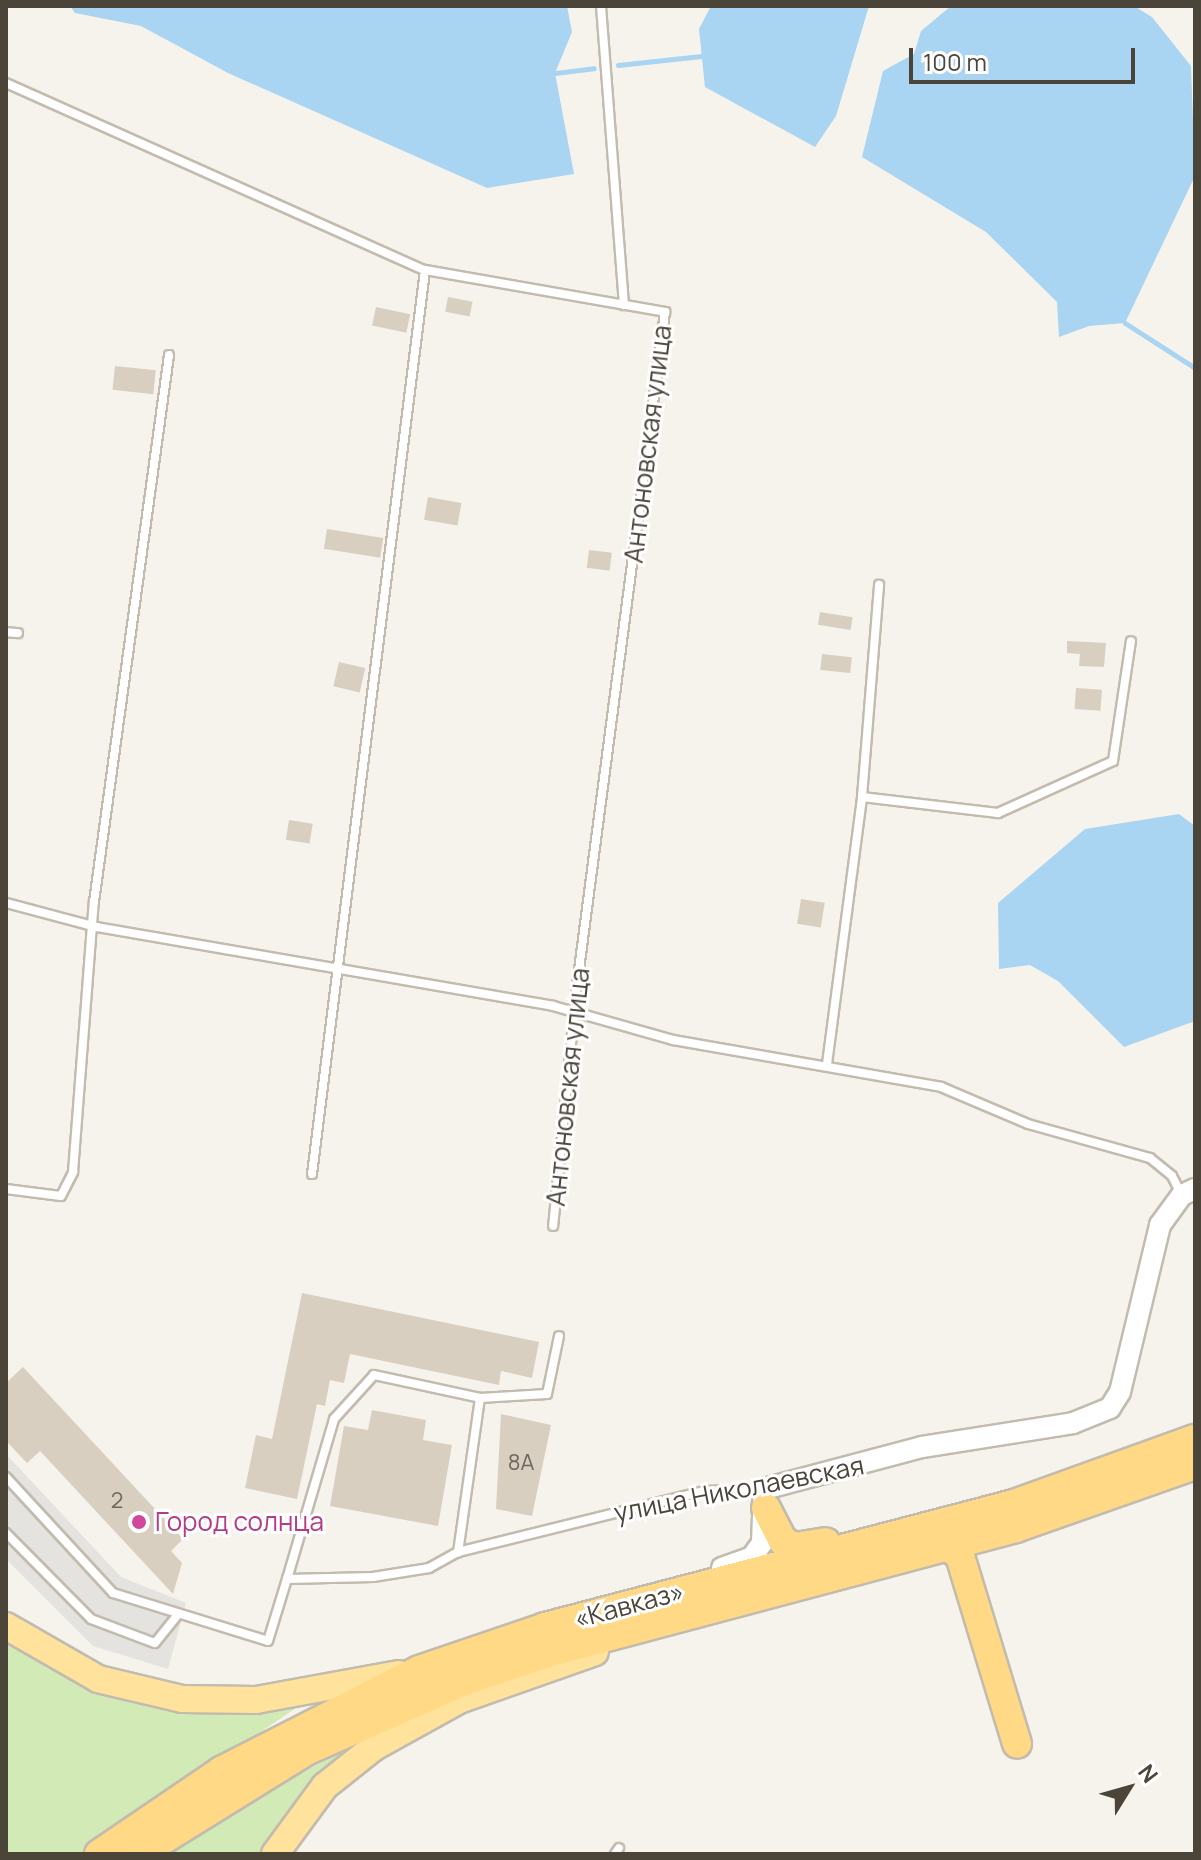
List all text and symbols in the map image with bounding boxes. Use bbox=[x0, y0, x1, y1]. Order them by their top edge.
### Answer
scale bar bbox=[913, 32, 1139, 82]
text: 100 m bbox=[923, 45, 987, 78]
street label: Антоновская улица bbox=[618, 323, 678, 565]
street label: Антоновская улица bbox=[540, 966, 596, 1208]
street label: улица Николаевская bbox=[611, 1449, 867, 1529]
house number: 8А bbox=[508, 1450, 534, 1476]
house number: 2 bbox=[111, 1488, 123, 1514]
place label: Город солнца bbox=[155, 1506, 324, 1538]
marker: Город солнца bbox=[130, 1513, 148, 1531]
street label: «Кавказ» bbox=[571, 1575, 687, 1635]
north arrow bbox=[1089, 1748, 1169, 1828]
text: N bbox=[1131, 1758, 1165, 1789]

